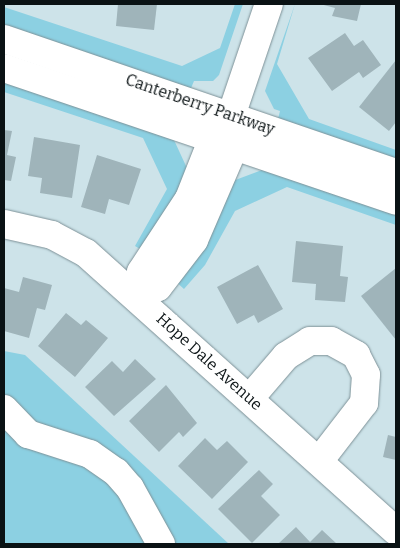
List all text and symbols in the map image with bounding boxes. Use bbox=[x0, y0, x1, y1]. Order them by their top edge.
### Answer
street label: Canterberry Parkway bbox=[123, 70, 277, 140]
street label: Hope Dale Avenue bbox=[152, 309, 266, 415]

